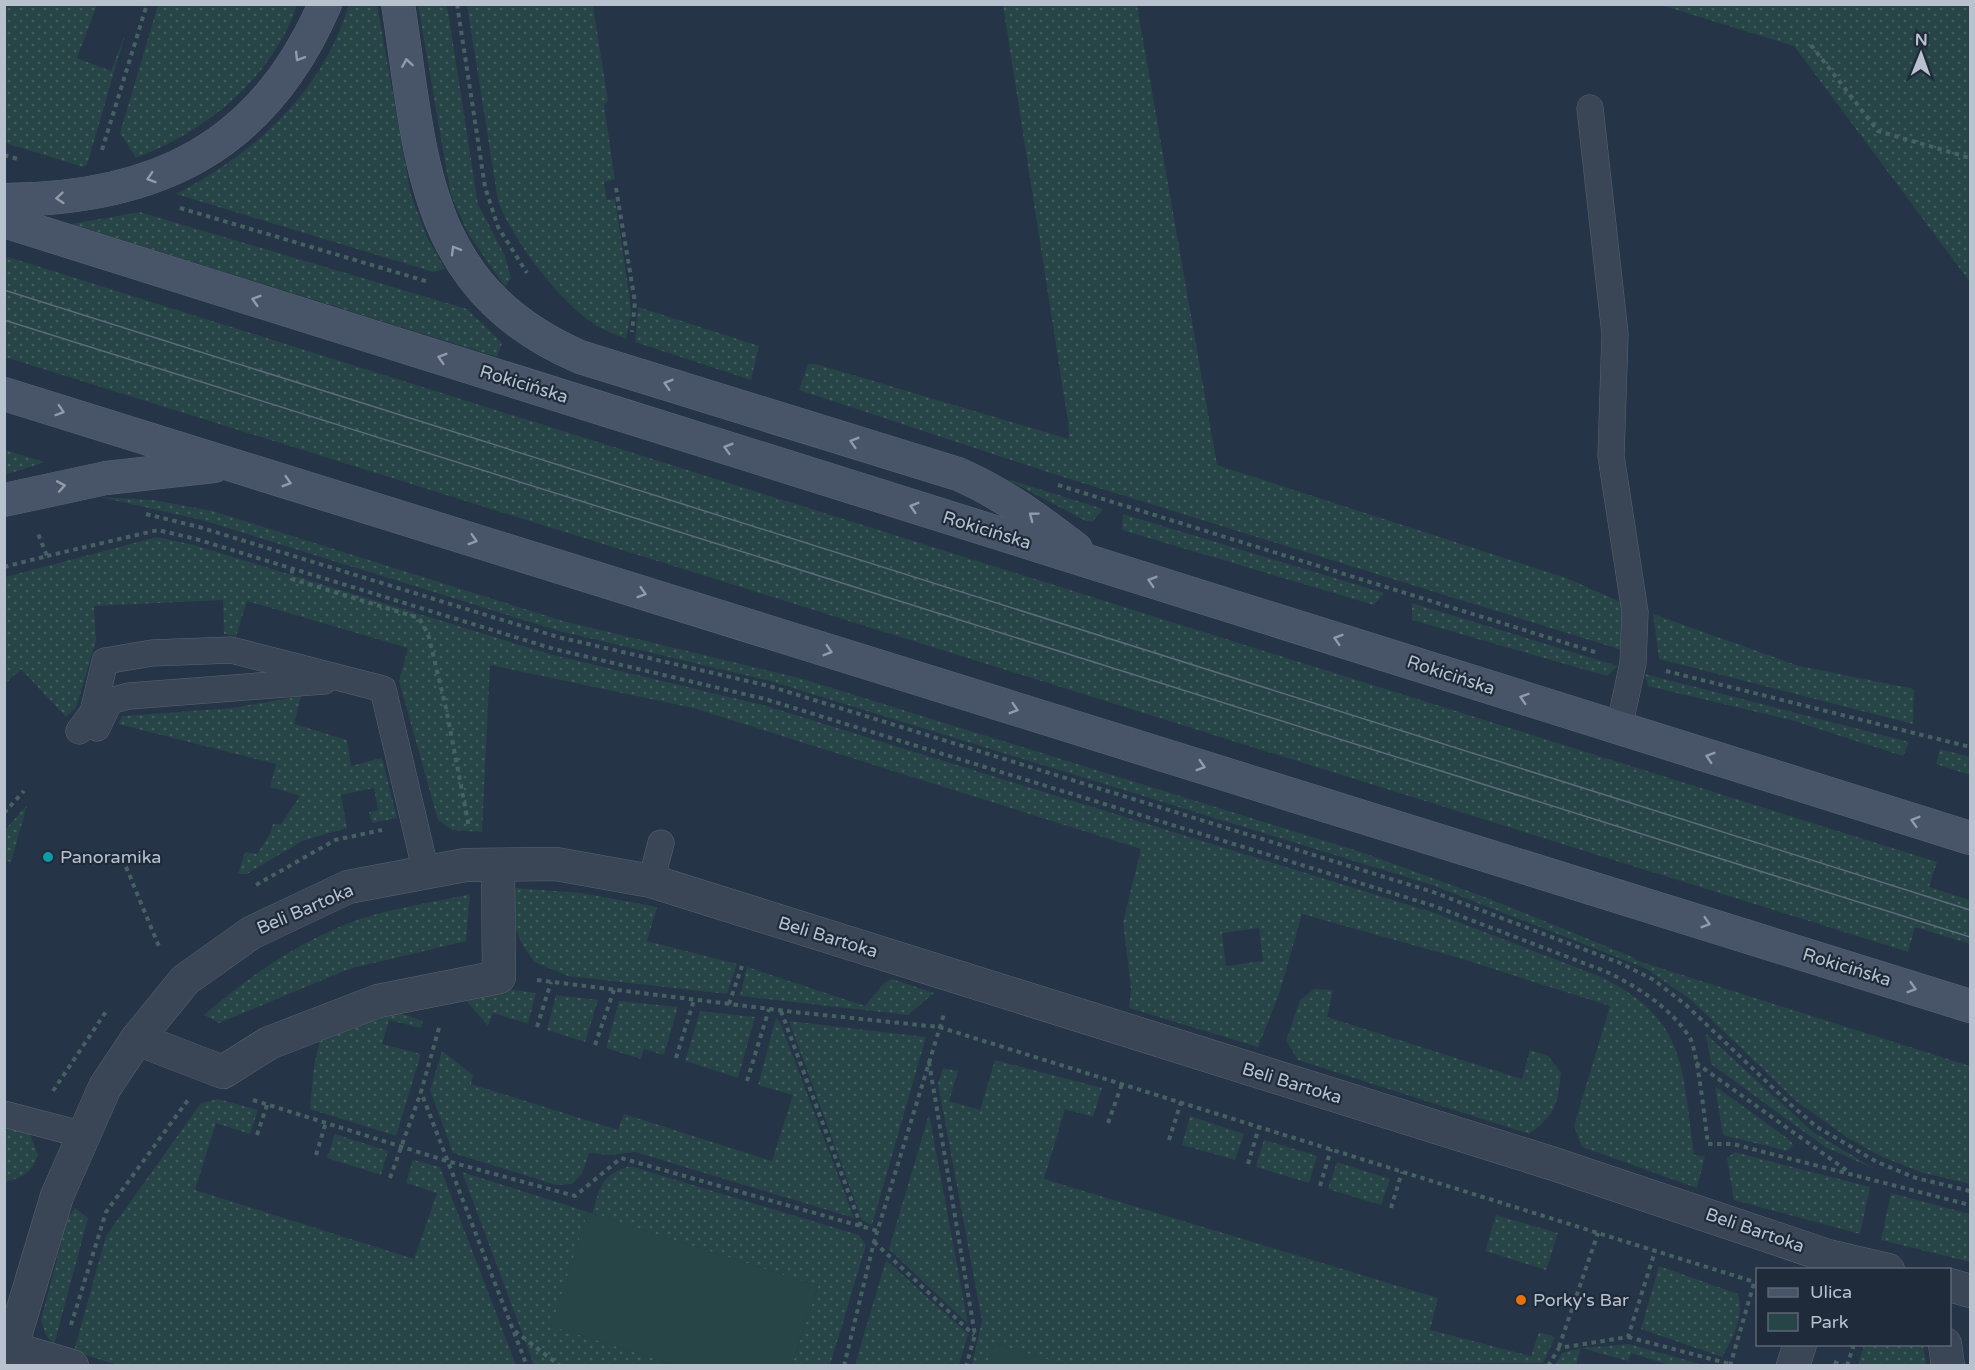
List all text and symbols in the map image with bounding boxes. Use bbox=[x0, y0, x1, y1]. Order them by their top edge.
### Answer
north arrow bbox=[1891, 24, 1951, 84]
text: N bbox=[1915, 30, 1928, 50]
one-way arrow bbox=[295, 51, 307, 61]
one-way arrow bbox=[402, 58, 414, 67]
one-way arrow bbox=[146, 171, 157, 183]
one-way arrow bbox=[56, 191, 65, 204]
one-way arrow bbox=[451, 246, 462, 256]
one-way arrow bbox=[251, 295, 262, 307]
one-way arrow bbox=[437, 353, 448, 365]
street label: Rokicińska bbox=[477, 360, 571, 408]
one-way arrow bbox=[663, 379, 674, 391]
one-way arrow bbox=[54, 404, 65, 416]
one-way arrow bbox=[849, 437, 860, 449]
one-way arrow bbox=[723, 443, 734, 456]
one-way arrow bbox=[281, 475, 292, 487]
one-way arrow bbox=[57, 481, 66, 493]
one-way arrow bbox=[909, 502, 920, 514]
street label: Rokicińska bbox=[940, 506, 1034, 554]
one-way arrow bbox=[1029, 513, 1040, 524]
one-way arrow bbox=[467, 533, 478, 545]
one-way arrow bbox=[1147, 576, 1158, 588]
one-way arrow bbox=[636, 586, 647, 598]
one-way arrow bbox=[1333, 634, 1344, 646]
one-way arrow bbox=[822, 644, 833, 656]
street label: Rokicińska bbox=[1404, 650, 1498, 700]
one-way arrow bbox=[1519, 693, 1530, 705]
one-way arrow bbox=[1008, 702, 1019, 714]
one-way arrow bbox=[1705, 752, 1716, 764]
one-way arrow bbox=[1195, 759, 1206, 771]
one-way arrow bbox=[1910, 816, 1921, 828]
place label: Panoramika bbox=[60, 846, 161, 868]
marker: Panoramika bbox=[41, 850, 55, 864]
street label: Beli Bartoka bbox=[253, 879, 357, 939]
street label: Beli Bartoka bbox=[775, 911, 881, 963]
one-way arrow bbox=[1700, 916, 1711, 929]
street label: Rokicińska bbox=[1800, 943, 1894, 991]
one-way arrow bbox=[1906, 981, 1917, 993]
street label: Beli Bartoka bbox=[1239, 1057, 1345, 1109]
street label: Beli Bartoka bbox=[1703, 1203, 1807, 1257]
legend bbox=[1756, 1268, 1951, 1346]
text: Ulica bbox=[1810, 1281, 1852, 1303]
place label: Porky's Bar bbox=[1533, 1289, 1629, 1311]
marker: Porky's Bar bbox=[1514, 1293, 1528, 1307]
text: Park bbox=[1810, 1311, 1849, 1333]

